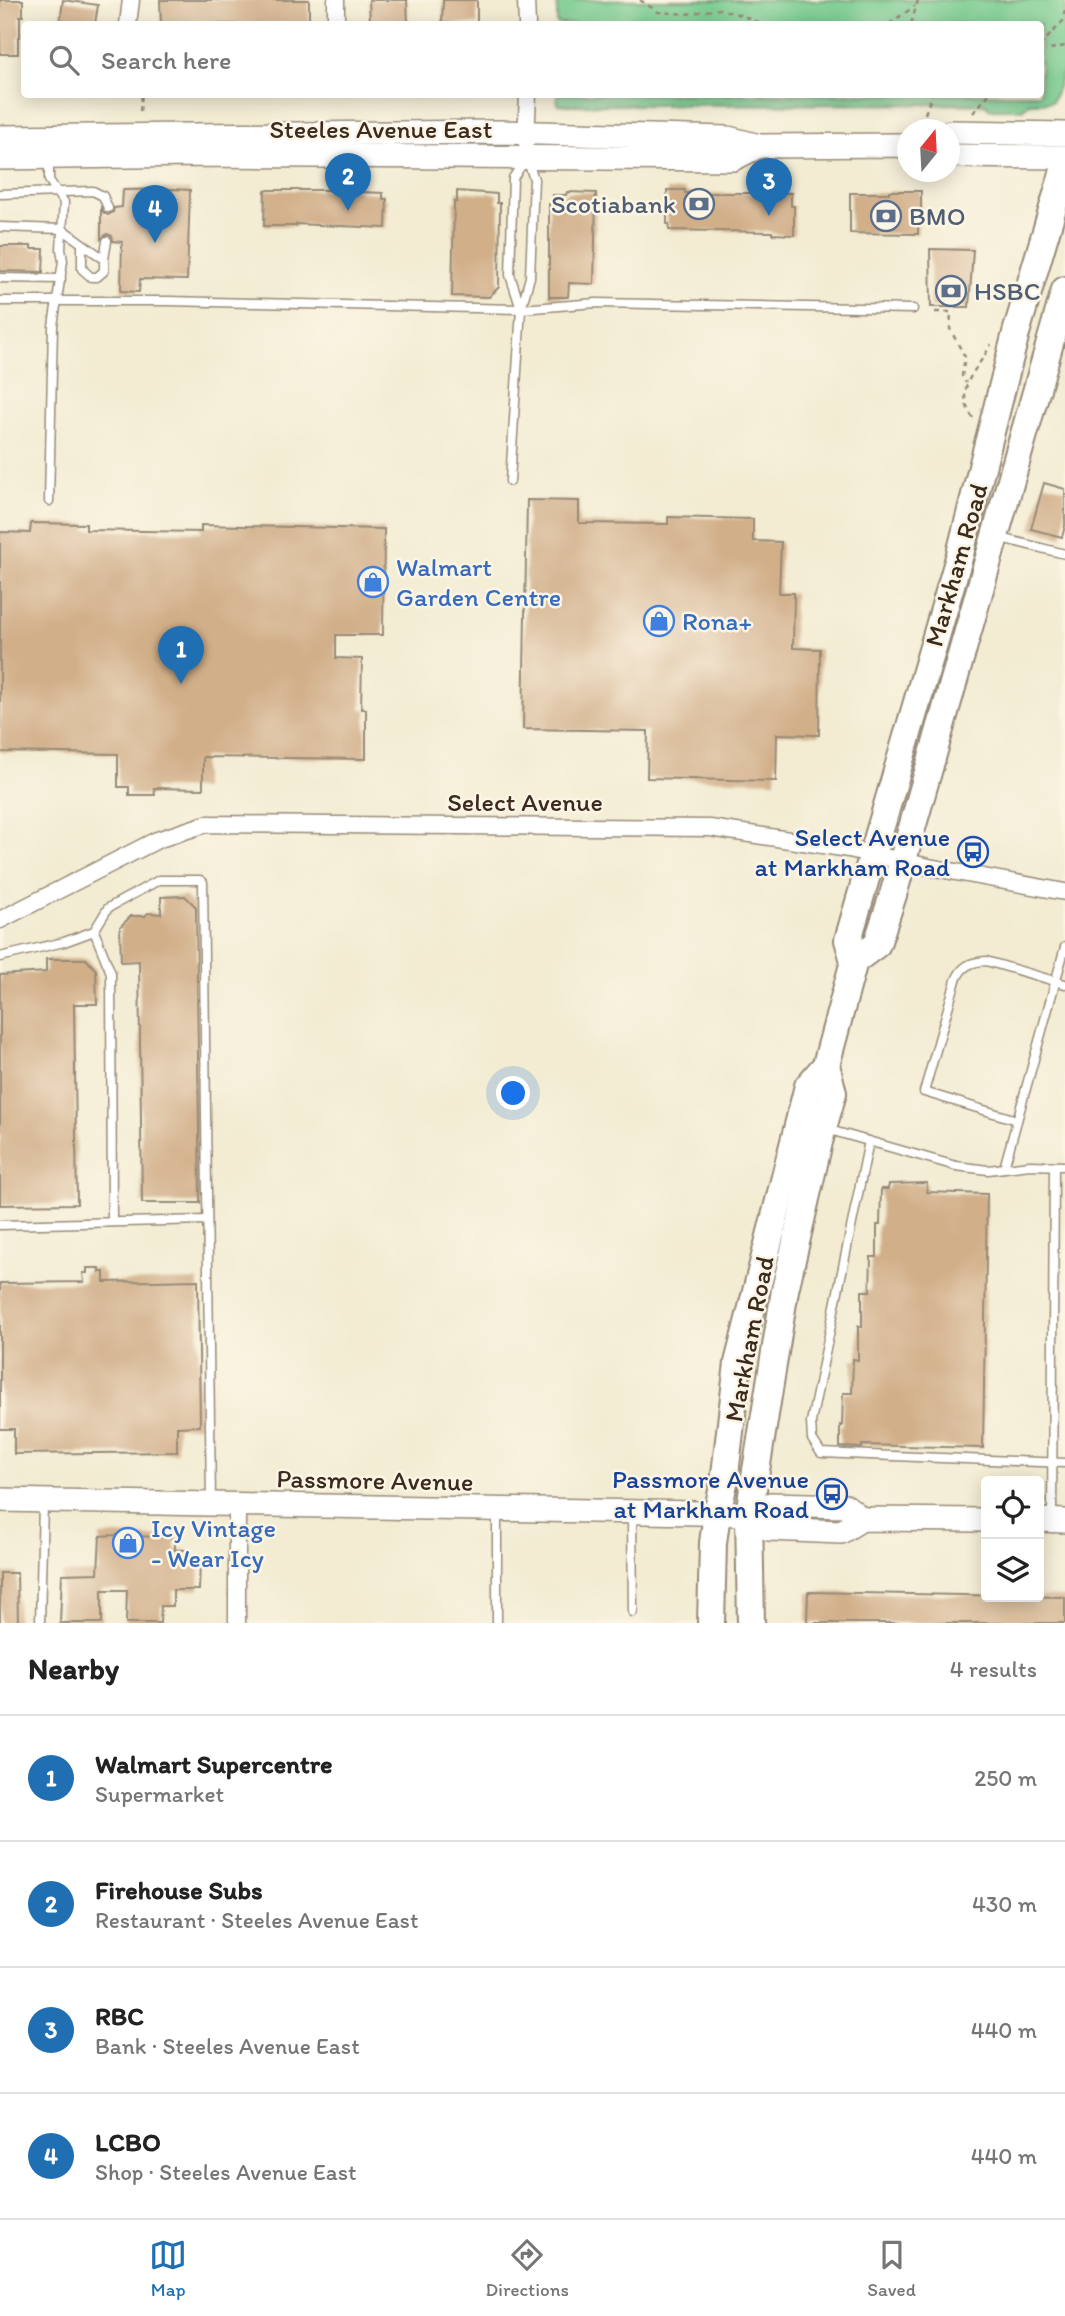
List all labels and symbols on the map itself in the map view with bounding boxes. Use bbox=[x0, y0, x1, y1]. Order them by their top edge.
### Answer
street label: Steeles Avenue East bbox=[269, 113, 493, 145]
north arrow bbox=[897, 119, 960, 182]
pin: 2 bbox=[325, 153, 371, 211]
pin: 3 bbox=[746, 158, 792, 216]
pin: 4 bbox=[132, 185, 178, 243]
bank icon: Scotiabank bbox=[682, 187, 716, 221]
place label: Scotiabank bbox=[551, 188, 676, 220]
bank icon: BMO bbox=[869, 199, 903, 233]
place label: BMO bbox=[909, 200, 966, 232]
bank icon: HSBC bbox=[934, 274, 968, 308]
place label: HSBC bbox=[974, 275, 1040, 307]
street label: Markham Road bbox=[917, 480, 995, 650]
place label: Walmart Garden Centre bbox=[396, 551, 561, 613]
shop icon: Walmart Garden Centre bbox=[356, 565, 390, 599]
shop icon: Rona+ bbox=[642, 604, 676, 638]
place label: Rona+ bbox=[682, 605, 752, 637]
pin: 1 bbox=[158, 626, 204, 684]
street label: Select Avenue bbox=[447, 786, 603, 818]
place label: Select Avenue at Markham Road bbox=[754, 821, 950, 883]
bus stop icon: Select Avenue at Markham Road bbox=[956, 835, 990, 869]
your location bbox=[496, 1076, 530, 1110]
street label: Markham Road bbox=[717, 1253, 781, 1425]
street label: Passmore Avenue bbox=[276, 1462, 474, 1498]
place label: Passmore Avenue at Markham Road bbox=[612, 1463, 809, 1525]
bus stop icon: Passmore Avenue at Markham Road bbox=[815, 1477, 849, 1511]
place label: Icy Vintage - Wear Icy bbox=[151, 1512, 276, 1574]
shop icon: Icy Vintage - Wear Icy bbox=[111, 1526, 145, 1560]

